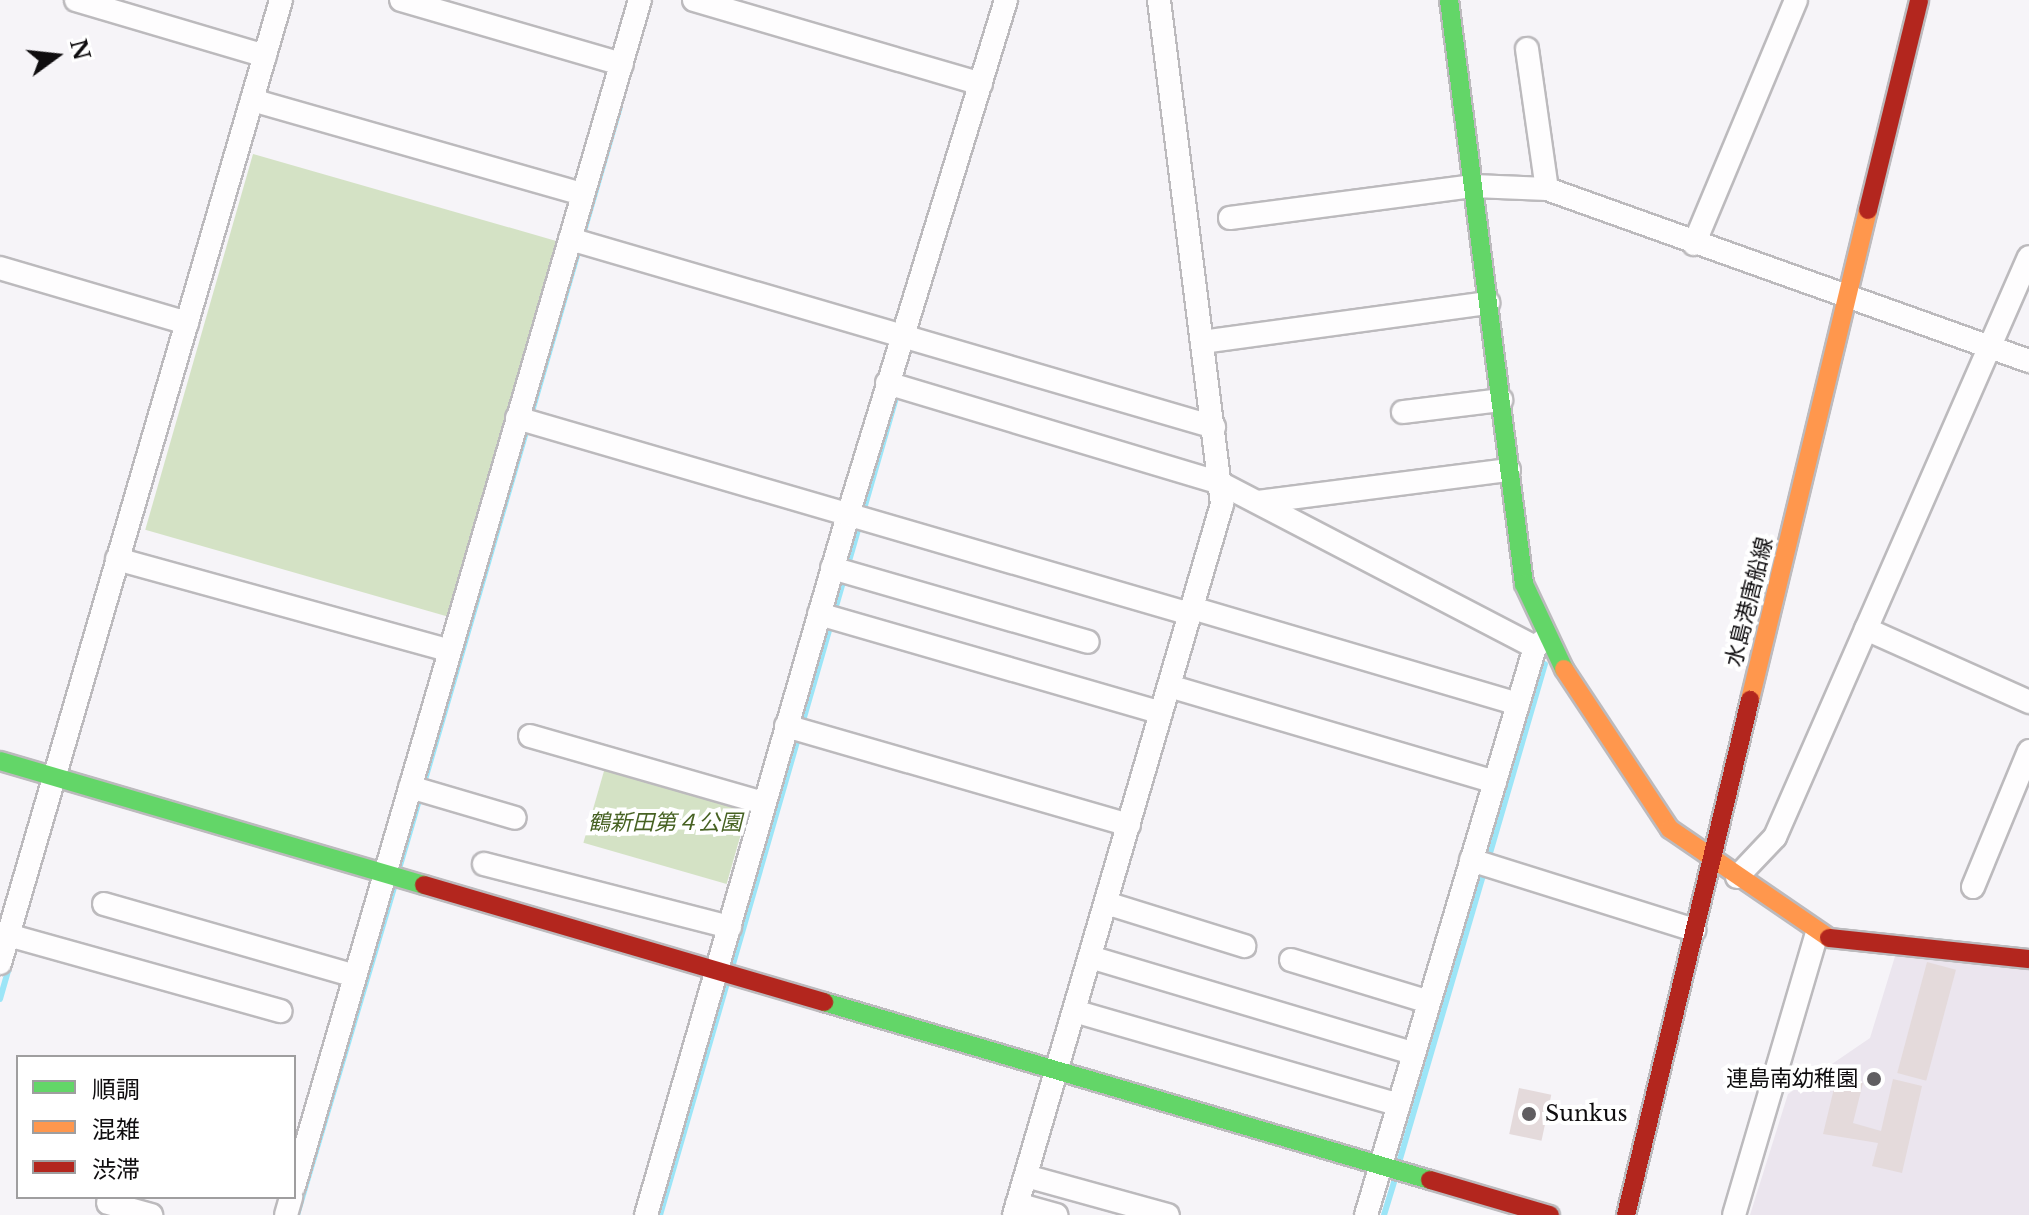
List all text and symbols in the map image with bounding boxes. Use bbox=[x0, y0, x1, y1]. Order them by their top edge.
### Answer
north arrow bbox=[16, 16, 96, 96]
text: N bbox=[64, 36, 95, 63]
street label: 水島港唐船線 bbox=[1720, 535, 1778, 669]
park label: 鶴新田第４公園 bbox=[588, 810, 742, 836]
legend bbox=[16, 1055, 296, 1199]
place label: 連島南幼稚園 bbox=[1726, 1066, 1858, 1092]
marker: 連島南幼稚園 bbox=[1865, 1070, 1883, 1088]
text: 順調 bbox=[92, 1075, 140, 1104]
place label: Sunkus bbox=[1545, 1101, 1627, 1127]
marker: Sunkus bbox=[1520, 1105, 1538, 1123]
text: 混雑 bbox=[92, 1115, 140, 1144]
text: 渋滞 bbox=[92, 1155, 140, 1184]

